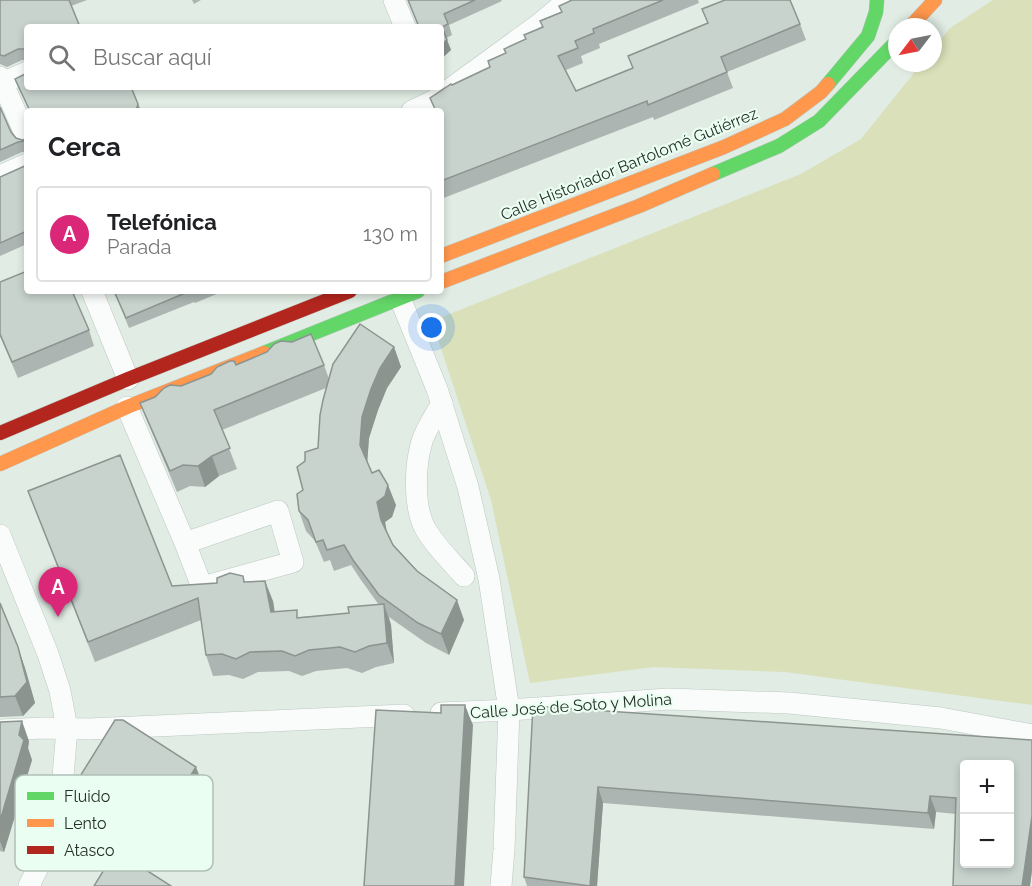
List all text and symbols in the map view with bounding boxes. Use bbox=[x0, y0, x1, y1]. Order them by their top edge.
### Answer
north arrow bbox=[888, 18, 942, 72]
search box bbox=[24, 24, 444, 90]
icon: search bbox=[45, 41, 78, 74]
text: Buscar aquí bbox=[93, 44, 212, 70]
street label: Calle Historiador Bartolomé Gutiérrez bbox=[498, 104, 760, 224]
text: Cerca bbox=[48, 132, 121, 162]
text: Telefónica bbox=[107, 209, 217, 235]
text: A bbox=[63, 222, 76, 246]
text: 130 m bbox=[363, 222, 418, 246]
text: Parada bbox=[107, 235, 171, 259]
your location bbox=[417, 313, 446, 342]
pin: A bbox=[38, 568, 78, 617]
street label: Calle José de Soto y Molina bbox=[469, 689, 673, 723]
map controls bbox=[960, 760, 1014, 868]
button: + bbox=[960, 760, 1014, 814]
legend bbox=[15, 775, 213, 871]
text: Fluido bbox=[64, 787, 110, 806]
text: Lento bbox=[64, 814, 107, 833]
button: − bbox=[960, 814, 1014, 868]
text: Atasco bbox=[64, 841, 115, 860]

